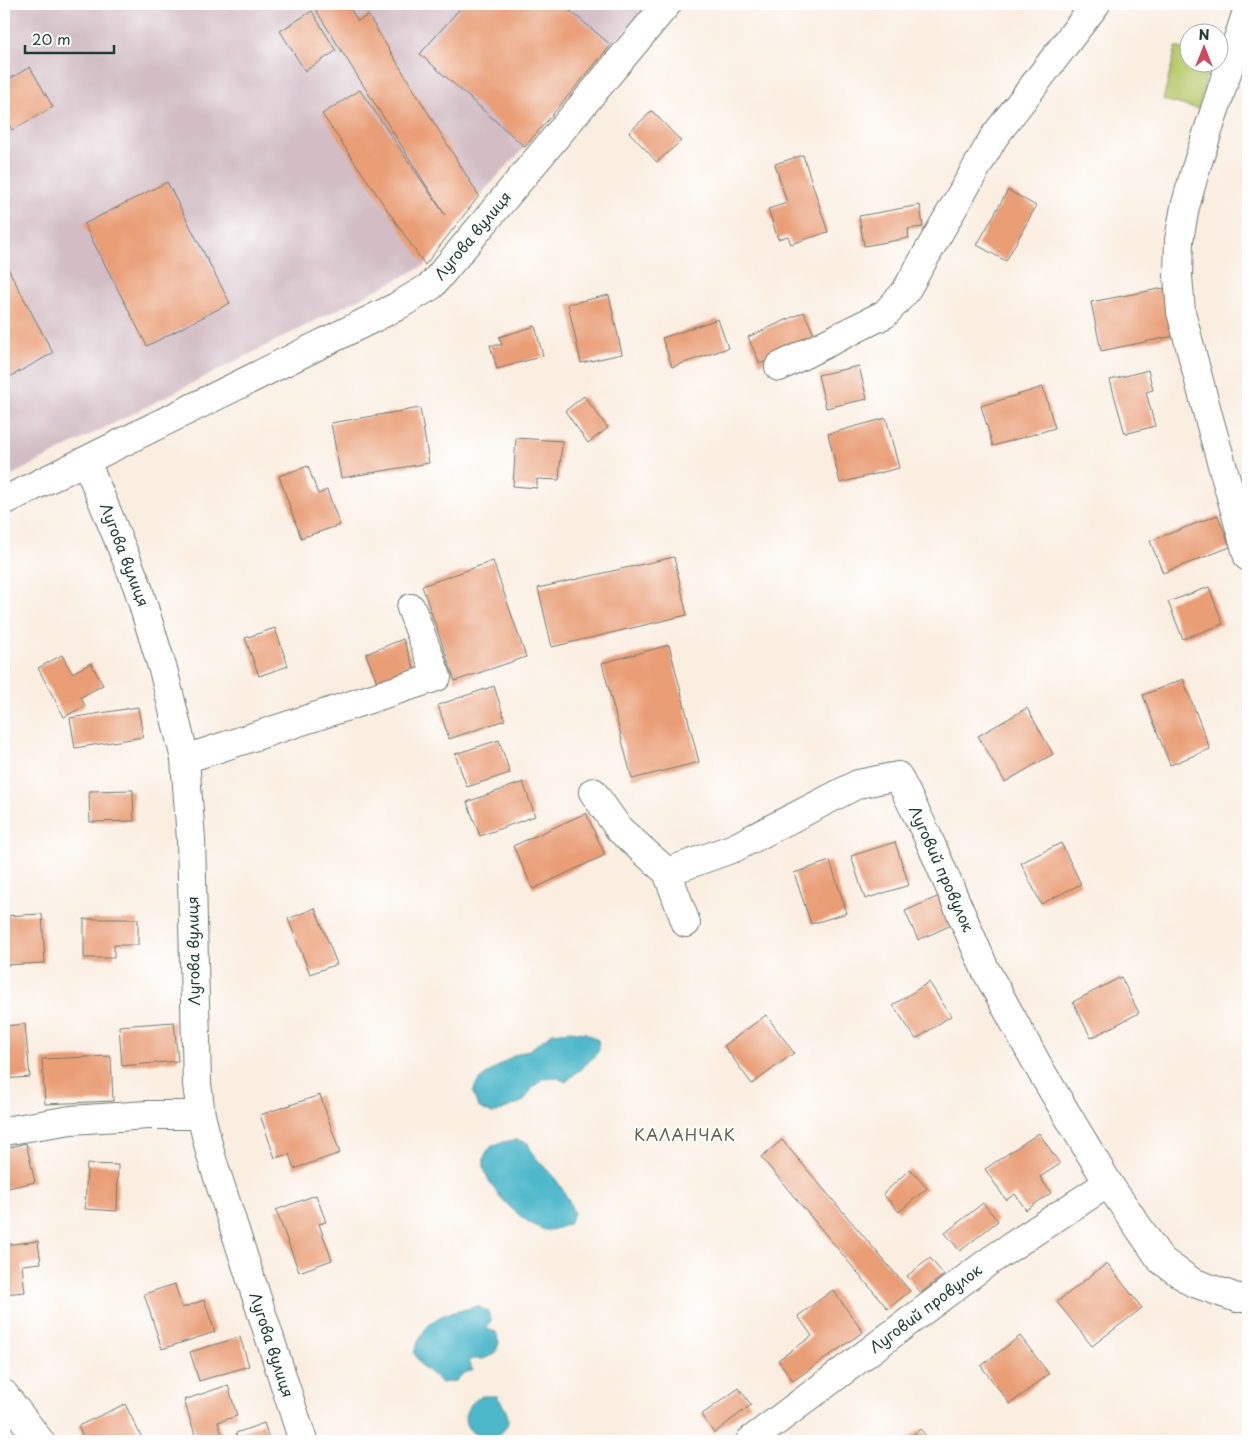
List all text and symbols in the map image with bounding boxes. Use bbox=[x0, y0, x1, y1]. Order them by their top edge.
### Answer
scale bar bbox=[25, 22, 114, 54]
north arrow bbox=[1180, 22, 1230, 72]
text: N bbox=[1198, 24, 1210, 45]
text: 20 m bbox=[32, 27, 71, 50]
street label: Лугова вулиця bbox=[428, 186, 516, 284]
street label: Лугова вулиця bbox=[95, 499, 156, 610]
street label: Луговий провулок bbox=[904, 802, 980, 935]
street label: Лугова вулиця bbox=[180, 896, 205, 1006]
district label: КАЛАНЧАК bbox=[634, 1122, 736, 1146]
street label: Луговий провулок bbox=[864, 1258, 986, 1358]
street label: Лугова вулиця bbox=[245, 1289, 300, 1400]

